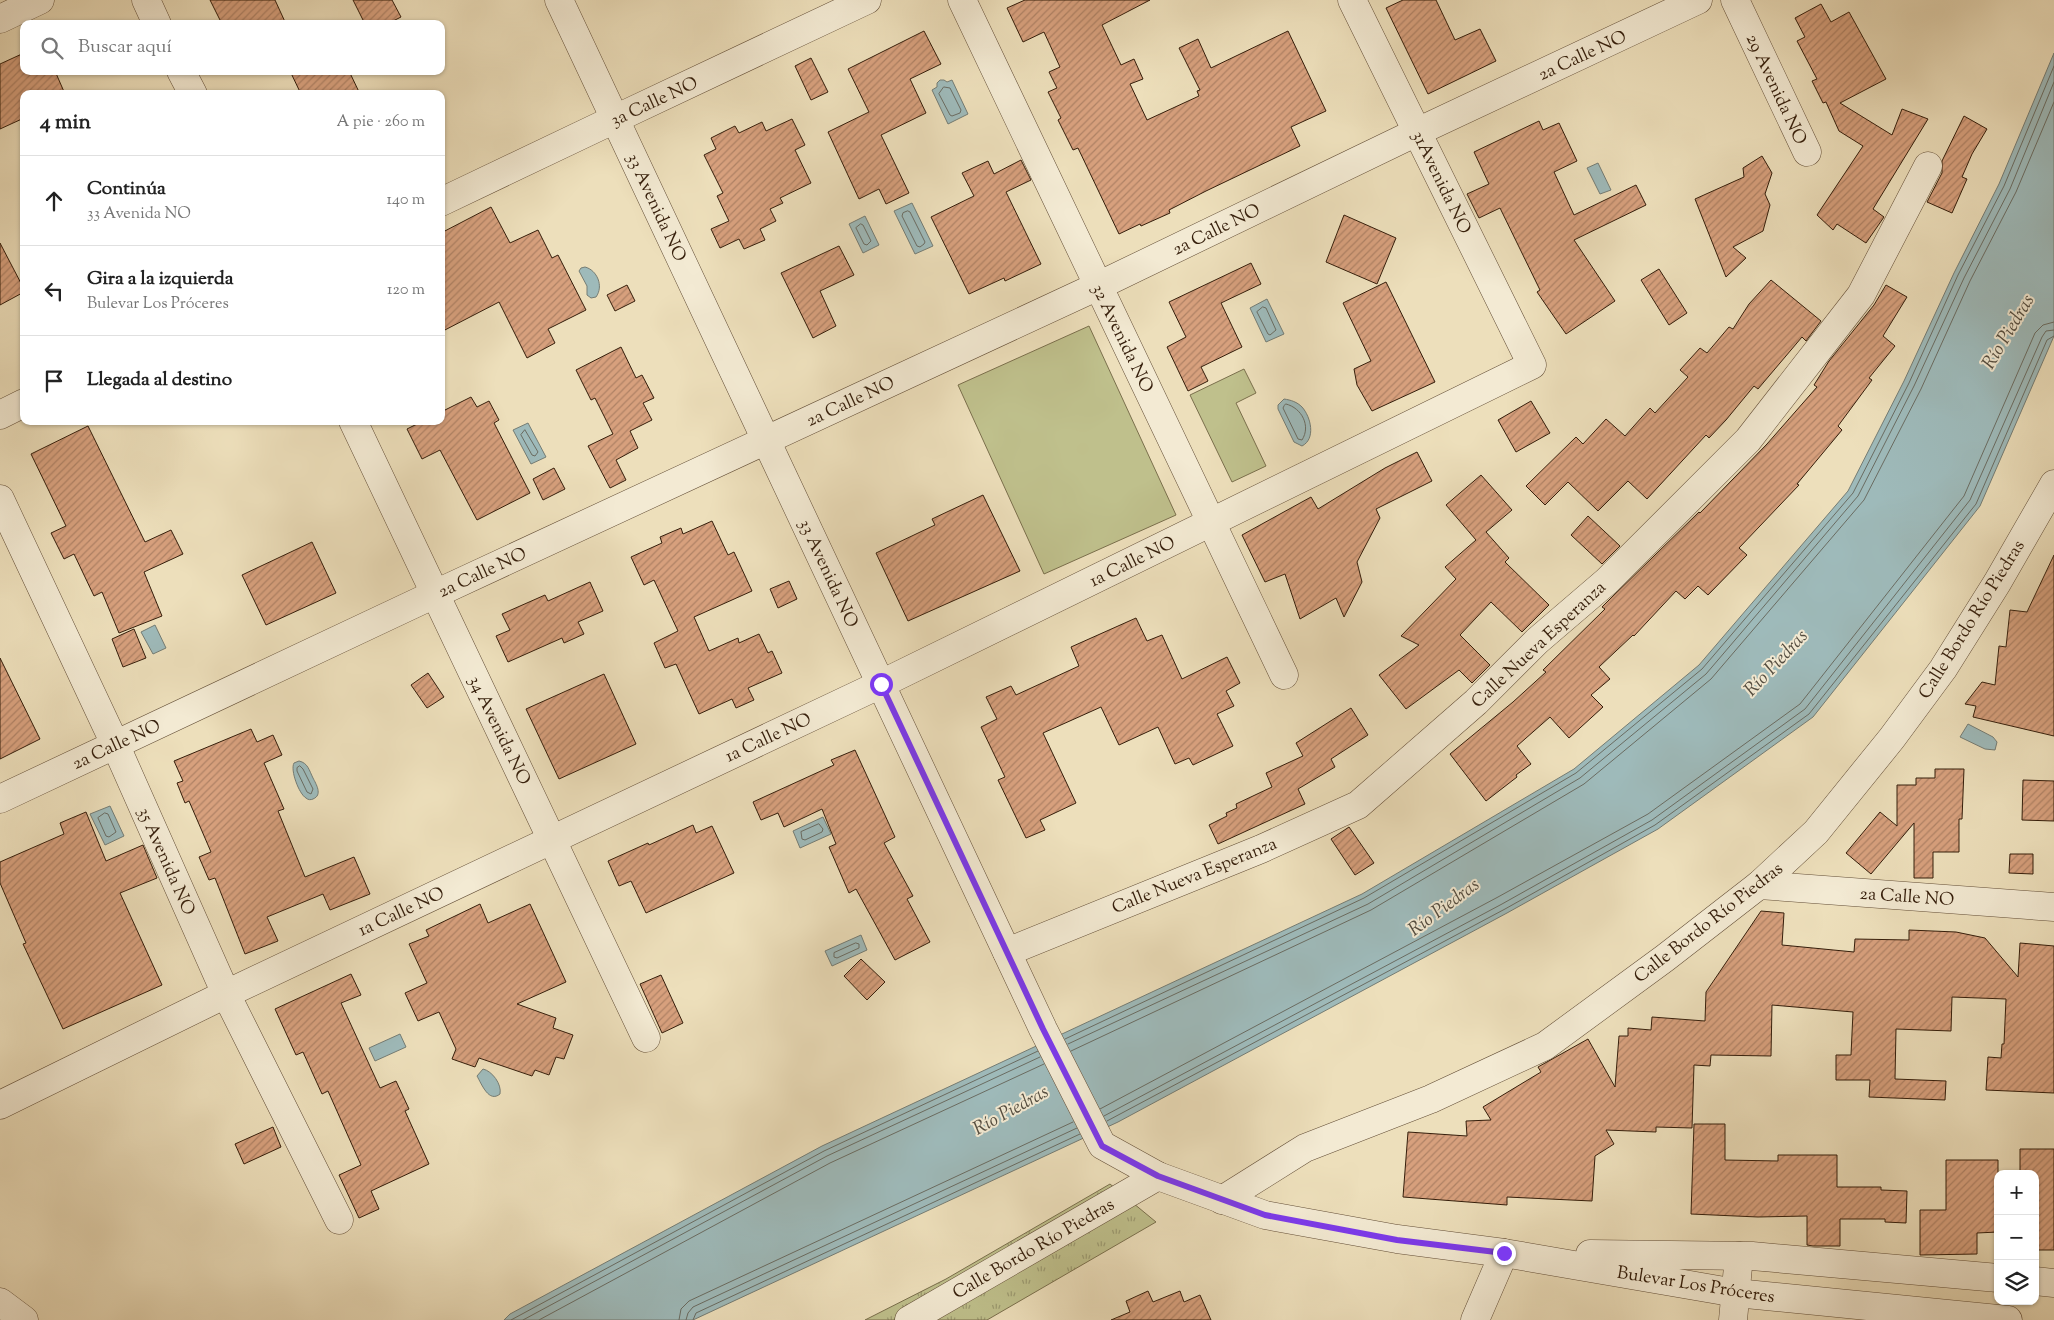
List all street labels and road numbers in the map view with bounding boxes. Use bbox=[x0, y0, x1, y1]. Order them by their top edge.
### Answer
street label: 2a Calle NO bbox=[1534, 25, 1631, 89]
street label: 29 Avenida NO bbox=[1738, 30, 1812, 150]
street label: 3a Calle NO bbox=[607, 71, 703, 134]
street label: 31Avenida NO bbox=[1404, 127, 1476, 239]
street label: 33 Avenida NO bbox=[619, 149, 692, 266]
street label: 2a Calle NO bbox=[1169, 198, 1265, 263]
street label: 32 Avenida NO bbox=[1084, 280, 1159, 398]
street label: 2a Calle NO bbox=[802, 371, 899, 435]
street label: 33 Avenida NO bbox=[791, 515, 864, 632]
street label: 1a Calle NO bbox=[1086, 531, 1180, 595]
street label: Calle Bordo Río Piedras bbox=[1913, 535, 2032, 705]
street label: 2a Calle NO bbox=[434, 542, 531, 606]
street label: Calle Nueva Esperanza bbox=[1466, 576, 1613, 715]
street label: 34 Avenida NO bbox=[460, 672, 536, 790]
street label: 1a Calle NO bbox=[721, 707, 816, 770]
street label: 2a Calle NO bbox=[68, 714, 165, 778]
street label: 35 Avenida NO bbox=[130, 804, 201, 920]
street label: Calle Nueva Esperanza bbox=[1108, 832, 1281, 922]
street label: Calle Bordo Río Piedras bbox=[1629, 857, 1789, 990]
street label: 1a Calle NO bbox=[354, 881, 449, 944]
street label: 2a Calle NO bbox=[1859, 882, 1955, 914]
street label: Calle Bordo Río Piedras bbox=[948, 1193, 1120, 1307]
street label: Bulevar Los Próceres bbox=[1615, 1261, 1777, 1311]

